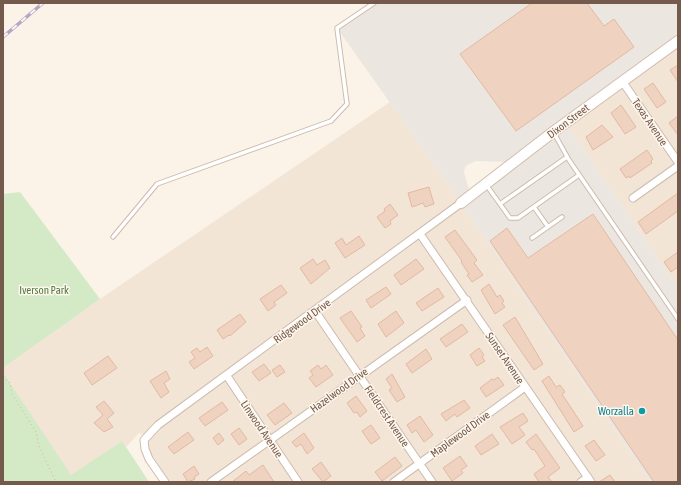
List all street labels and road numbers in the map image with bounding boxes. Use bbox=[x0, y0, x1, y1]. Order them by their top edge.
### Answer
street label: Texas Avenue bbox=[630, 96, 670, 148]
street label: Dixon Street bbox=[545, 101, 591, 141]
street label: Ridgewood Drive bbox=[271, 296, 333, 346]
street label: Sunset Avenue bbox=[483, 330, 527, 386]
street label: Hazelwood Drive bbox=[308, 365, 370, 415]
street label: Fieldcrest Avenue bbox=[362, 383, 412, 449]
street label: Linwood Avenue bbox=[239, 398, 285, 460]
street label: Maplewood Drive bbox=[428, 408, 492, 460]

